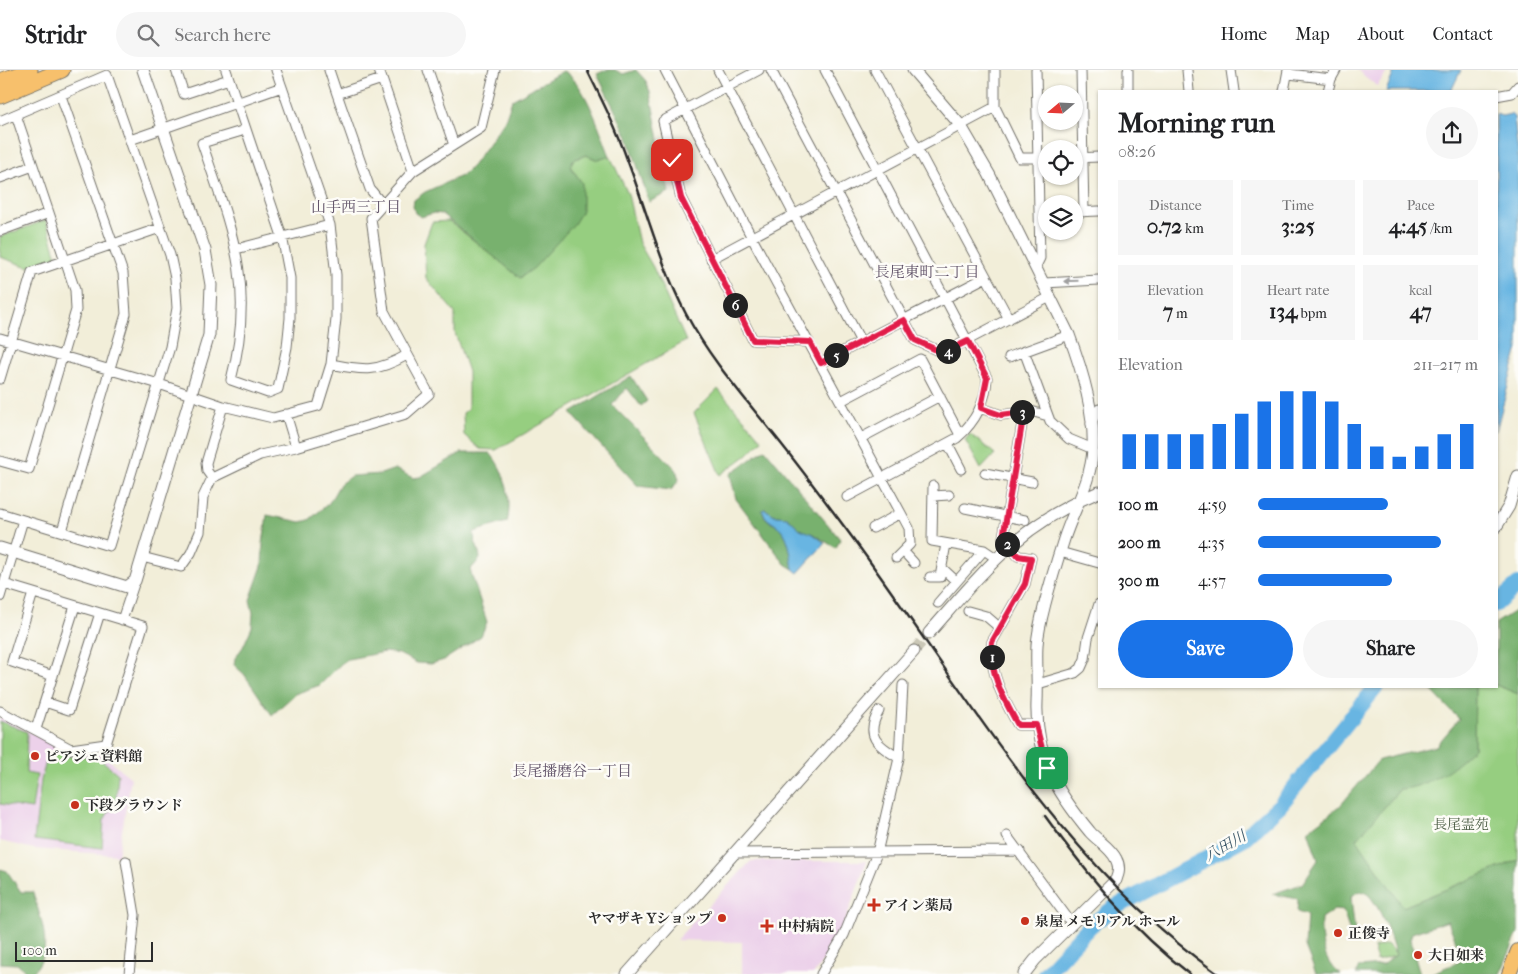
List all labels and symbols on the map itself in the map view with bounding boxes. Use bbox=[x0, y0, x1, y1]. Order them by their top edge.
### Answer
north arrow bbox=[1038, 85, 1082, 130]
pin bbox=[651, 139, 693, 181]
district label: 山手西三丁目 bbox=[311, 198, 401, 216]
district label: 長尾東町二丁目 bbox=[874, 263, 980, 281]
one-way arrow bbox=[1063, 277, 1079, 285]
pin: 6 bbox=[722, 292, 748, 318]
pin: 4 bbox=[936, 338, 960, 364]
pin: 5 bbox=[824, 342, 848, 368]
pin: 3 bbox=[1010, 400, 1034, 424]
pin: 2 bbox=[994, 532, 1020, 556]
pin: 1 bbox=[980, 644, 1004, 670]
pin bbox=[1026, 747, 1068, 789]
place label: ピアジェ資料館 bbox=[45, 748, 142, 765]
marker: ピアジェ資料館 bbox=[29, 750, 41, 762]
district label: 長尾播磨谷一丁目 bbox=[512, 762, 632, 780]
place label: 下段グラウンド bbox=[85, 797, 183, 814]
marker: 下段グラウンド bbox=[69, 799, 81, 811]
park label: 長尾霊苑 bbox=[1433, 816, 1489, 833]
water label: 八田川 bbox=[1201, 826, 1251, 865]
place label: アイン薬局 bbox=[884, 897, 953, 914]
marker: アイン薬局 bbox=[868, 899, 880, 911]
place label: ヤマザキ Yショップ bbox=[588, 910, 712, 927]
marker: ヤマザキ Yショップ bbox=[716, 912, 728, 924]
place label: 泉屋 メモリアル ホール bbox=[1035, 913, 1180, 930]
marker: 泉屋 メモリアル ホール bbox=[1019, 915, 1031, 927]
place label: 中村病院 bbox=[778, 918, 834, 935]
marker: 中村病院 bbox=[760, 919, 774, 933]
place label: 正俊寺 bbox=[1348, 925, 1390, 942]
marker: 正俊寺 bbox=[1332, 927, 1344, 939]
scale bar bbox=[15, 939, 152, 962]
place label: 大日如来 bbox=[1428, 947, 1484, 964]
marker: 大日如来 bbox=[1412, 949, 1424, 961]

